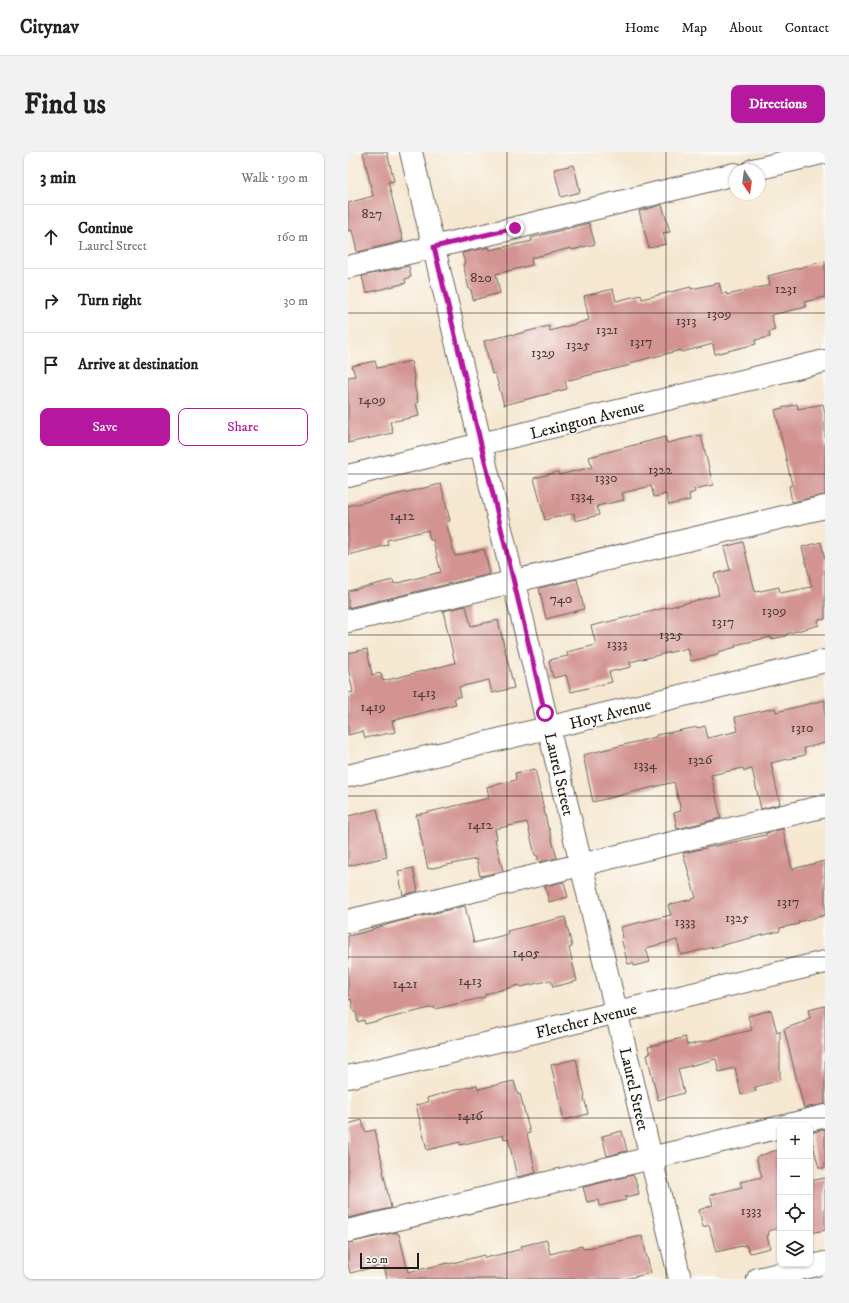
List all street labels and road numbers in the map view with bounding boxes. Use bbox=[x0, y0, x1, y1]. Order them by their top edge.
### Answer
street label: Lexington Avenue bbox=[528, 396, 647, 444]
street label: Hoyt Avenue bbox=[567, 694, 653, 734]
street label: Laurel Street bbox=[540, 731, 578, 818]
street label: Fletcher Avenue bbox=[534, 999, 639, 1043]
street label: Laurel Street bbox=[615, 1046, 653, 1133]

